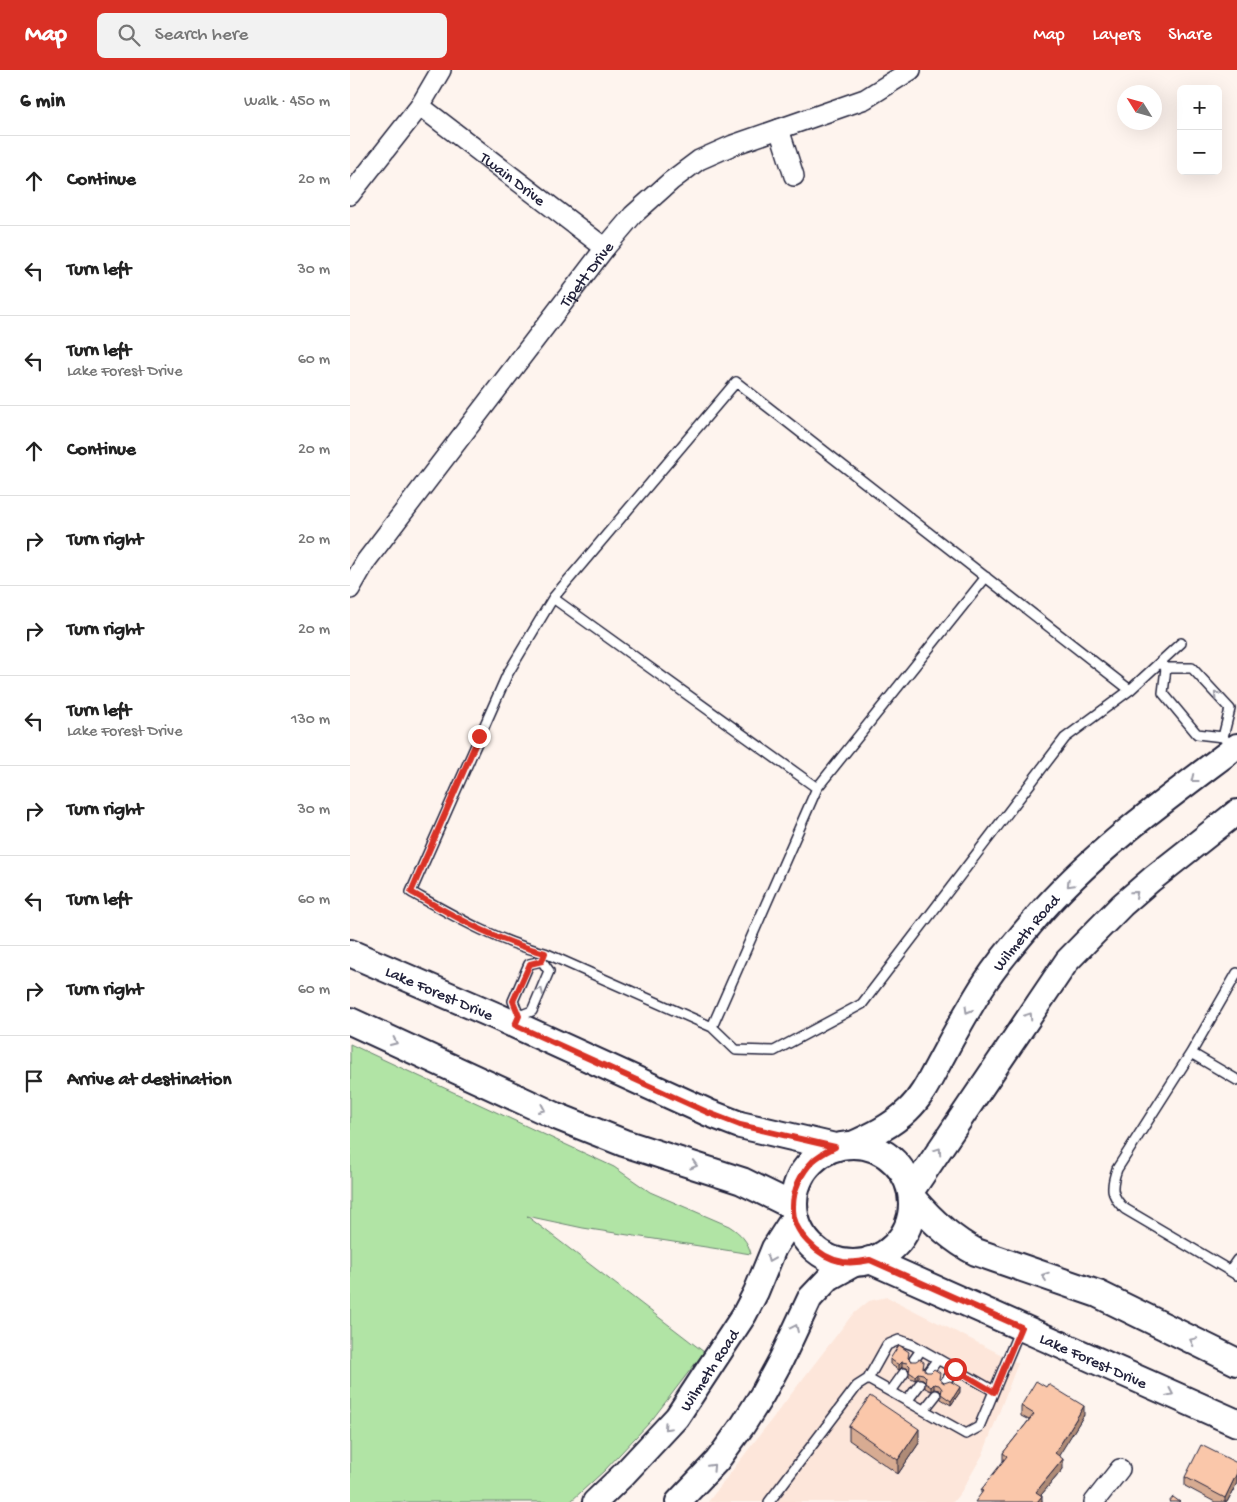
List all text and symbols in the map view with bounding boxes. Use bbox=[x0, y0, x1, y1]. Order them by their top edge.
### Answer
search box bbox=[97, 13, 447, 58]
text: Map bbox=[25, 21, 67, 50]
icon: search bbox=[115, 21, 143, 49]
text: Search here bbox=[155, 24, 248, 47]
text: Map bbox=[1033, 25, 1065, 46]
text: Layers bbox=[1093, 25, 1140, 46]
text: Share bbox=[1168, 25, 1212, 46]
north arrow bbox=[1117, 85, 1162, 130]
map controls bbox=[1177, 85, 1222, 175]
button: + bbox=[1177, 85, 1222, 130]
text: 6 min bbox=[20, 90, 65, 115]
text: Walk · 450 m bbox=[244, 93, 330, 112]
button: − bbox=[1177, 130, 1222, 175]
street label: Twain Drive bbox=[474, 149, 548, 212]
icon: ahead bbox=[20, 167, 48, 195]
text: Continue bbox=[67, 169, 136, 192]
text: 20 m bbox=[298, 171, 330, 190]
street label: Tipett Drive bbox=[557, 238, 620, 313]
icon: left bbox=[20, 257, 48, 285]
text: Turn left bbox=[67, 259, 131, 282]
text: 30 m bbox=[297, 261, 330, 280]
text: Turn left bbox=[67, 340, 131, 363]
icon: left bbox=[20, 347, 48, 375]
text: 60 m bbox=[298, 351, 330, 370]
text: Lake Forest Drive bbox=[67, 363, 182, 382]
icon: ahead bbox=[20, 437, 48, 465]
text: Continue bbox=[67, 439, 136, 462]
text: 20 m bbox=[298, 441, 330, 460]
icon: right bbox=[20, 527, 48, 555]
text: Turn right bbox=[67, 529, 143, 552]
text: 20 m bbox=[298, 531, 330, 550]
icon: right bbox=[20, 617, 48, 645]
text: Turn right bbox=[67, 619, 143, 642]
text: 20 m bbox=[298, 621, 330, 640]
one-way arrow bbox=[1213, 691, 1222, 700]
text: Turn left bbox=[67, 700, 131, 723]
icon: left bbox=[20, 707, 48, 735]
text: 130 m bbox=[291, 711, 330, 730]
text: Lake Forest Drive bbox=[67, 723, 182, 742]
route end bbox=[468, 725, 491, 748]
one-way arrow bbox=[1191, 774, 1200, 782]
icon: right bbox=[20, 797, 48, 825]
text: Turn right bbox=[67, 799, 143, 822]
text: 30 m bbox=[297, 801, 330, 820]
one-way arrow bbox=[1066, 878, 1075, 887]
icon: left bbox=[20, 887, 48, 915]
text: Turn left bbox=[67, 889, 131, 912]
one-way arrow bbox=[1129, 890, 1138, 899]
text: 60 m bbox=[298, 891, 330, 910]
street label: Wilmeth Road bbox=[990, 891, 1066, 976]
street label: Lake Forest Drive bbox=[382, 963, 496, 1027]
icon: right bbox=[20, 977, 48, 1005]
text: Turn right bbox=[67, 979, 143, 1002]
text: 60 m bbox=[298, 981, 330, 1000]
one-way arrow bbox=[534, 987, 545, 996]
one-way arrow bbox=[965, 1005, 975, 1014]
one-way arrow bbox=[1023, 1013, 1032, 1022]
one-way arrow bbox=[389, 1036, 398, 1046]
icon: arrive bbox=[20, 1067, 48, 1095]
text: Arrive at destination bbox=[67, 1069, 231, 1092]
one-way arrow bbox=[537, 1103, 546, 1114]
one-way arrow bbox=[932, 1147, 942, 1156]
one-way arrow bbox=[690, 1159, 698, 1169]
one-way arrow bbox=[765, 1255, 775, 1263]
one-way arrow bbox=[1041, 1271, 1049, 1281]
one-way arrow bbox=[789, 1324, 800, 1333]
street label: Wilmeth Road bbox=[677, 1325, 746, 1416]
street label: Lake Forest Drive bbox=[1036, 1331, 1150, 1395]
one-way arrow bbox=[1189, 1337, 1198, 1347]
route start bbox=[944, 1358, 967, 1381]
one-way arrow bbox=[1165, 1386, 1174, 1397]
one-way arrow bbox=[664, 1422, 673, 1431]
one-way arrow bbox=[706, 1463, 715, 1472]

